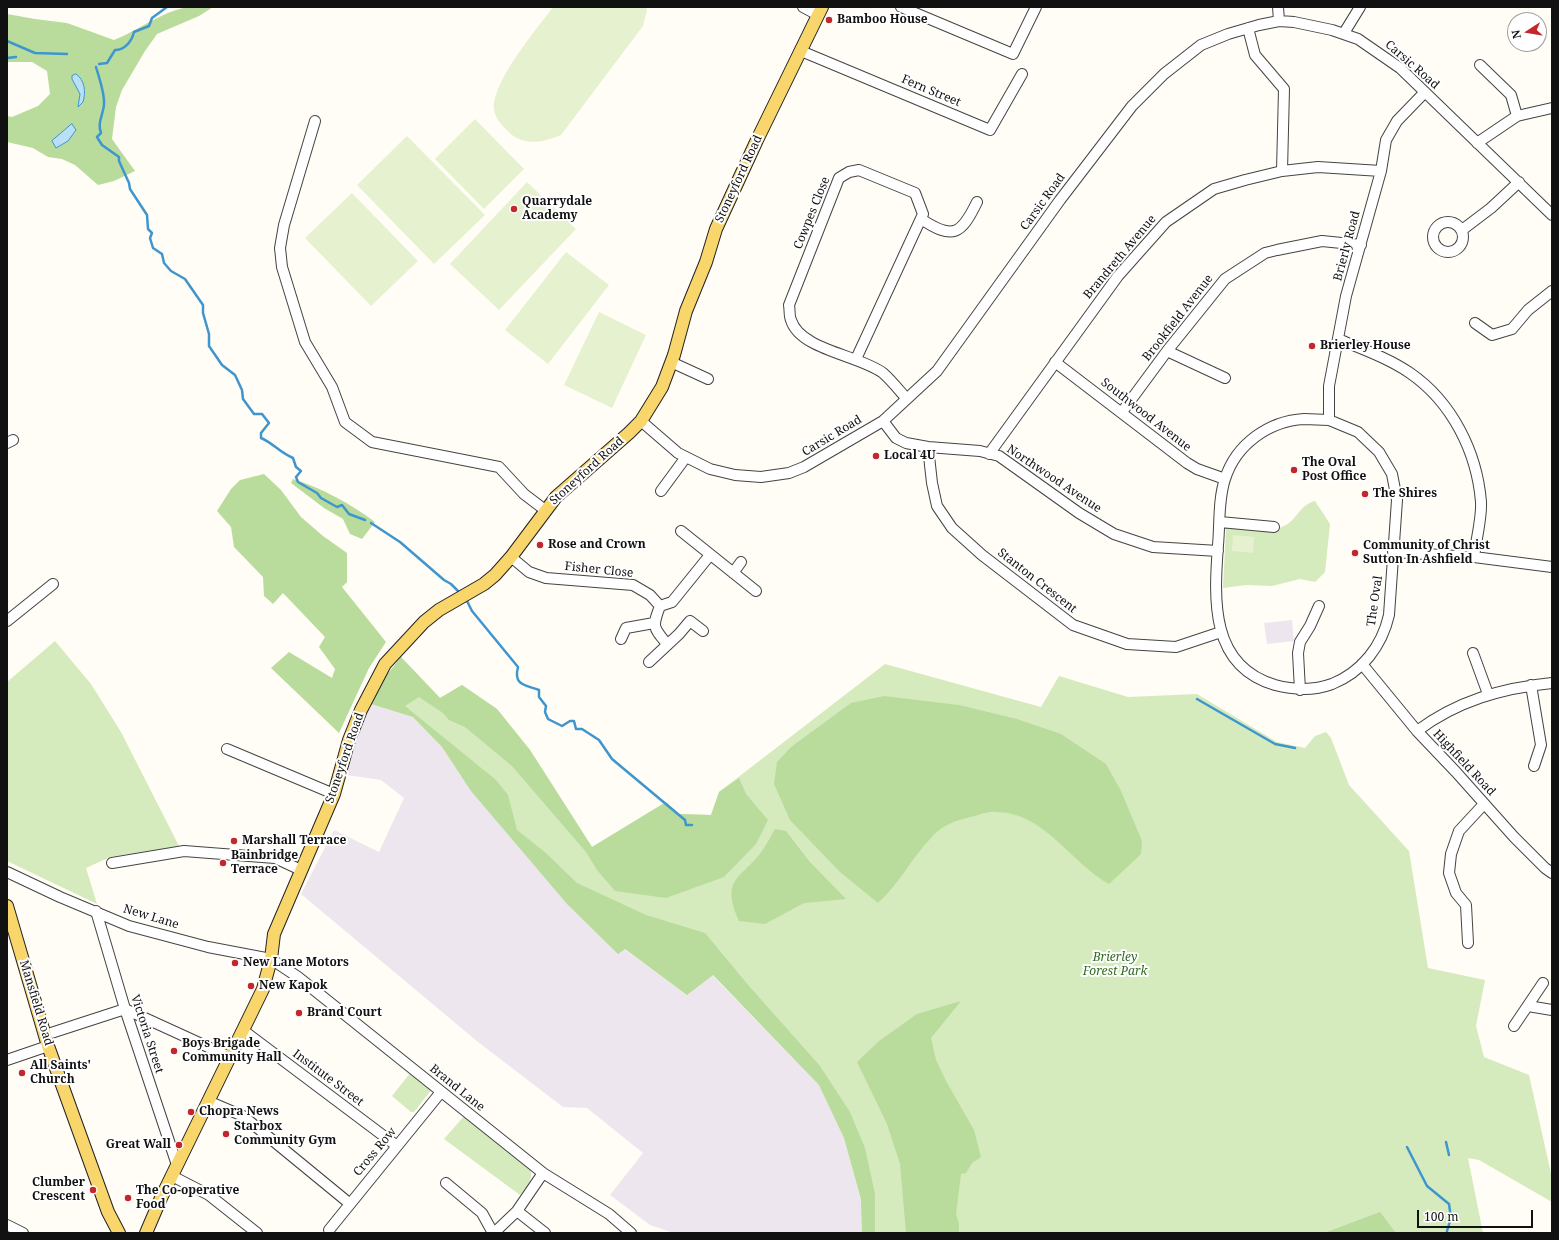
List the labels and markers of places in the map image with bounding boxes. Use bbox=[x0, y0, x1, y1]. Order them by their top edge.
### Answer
place label: Bamboo House bbox=[837, 13, 928, 27]
marker: Bamboo House bbox=[824, 15, 834, 25]
place label: Quarrydale Academy bbox=[522, 195, 592, 223]
marker: Quarrydale Academy bbox=[509, 204, 519, 214]
place label: Brierley House bbox=[1320, 339, 1411, 353]
marker: Brierley House bbox=[1307, 341, 1317, 351]
place label: Local 4U bbox=[884, 449, 936, 463]
marker: Local 4U bbox=[871, 451, 881, 461]
place label: The Oval Post Office bbox=[1302, 456, 1366, 484]
marker: The Oval Post Office bbox=[1289, 465, 1299, 475]
place label: The Shires bbox=[1373, 487, 1437, 501]
marker: The Shires bbox=[1360, 489, 1370, 499]
place label: Rose and Crown bbox=[548, 538, 646, 552]
place label: Community of Christ Sutton In Ashfield bbox=[1363, 539, 1490, 567]
marker: Rose and Crown bbox=[535, 540, 545, 550]
marker: Community of Christ Sutton In Ashfield bbox=[1350, 548, 1360, 558]
place label: Marshall Terrace bbox=[242, 834, 346, 848]
marker: Marshall Terrace bbox=[229, 836, 239, 846]
place label: Bainbridge Terrace bbox=[231, 849, 298, 877]
marker: Bainbridge Terrace bbox=[218, 858, 228, 868]
place label: New Lane Motors bbox=[243, 956, 349, 970]
marker: New Lane Motors bbox=[230, 958, 240, 968]
place label: New Kapok bbox=[259, 979, 327, 993]
marker: New Kapok bbox=[246, 981, 256, 991]
place label: Brand Court bbox=[307, 1006, 382, 1020]
marker: Brand Court bbox=[294, 1008, 304, 1018]
place label: Boys Brigade Community Hall bbox=[182, 1037, 282, 1065]
marker: Boys Brigade Community Hall bbox=[169, 1046, 179, 1056]
place label: All Saints' Church bbox=[30, 1059, 91, 1087]
marker: All Saints' Church bbox=[17, 1068, 27, 1078]
place label: Chopra News bbox=[199, 1105, 279, 1119]
marker: Chopra News bbox=[186, 1107, 196, 1117]
place label: Starbox Community Gym bbox=[234, 1120, 336, 1148]
marker: Starbox Community Gym bbox=[221, 1129, 231, 1139]
place label: Great Wall bbox=[106, 1138, 171, 1152]
marker: Great Wall bbox=[174, 1140, 184, 1150]
place label: Clumber Crescent bbox=[32, 1176, 85, 1204]
place label: The Co-operative Food bbox=[136, 1184, 239, 1212]
marker: Clumber Crescent bbox=[88, 1185, 98, 1195]
marker: The Co-operative Food bbox=[123, 1193, 133, 1203]

